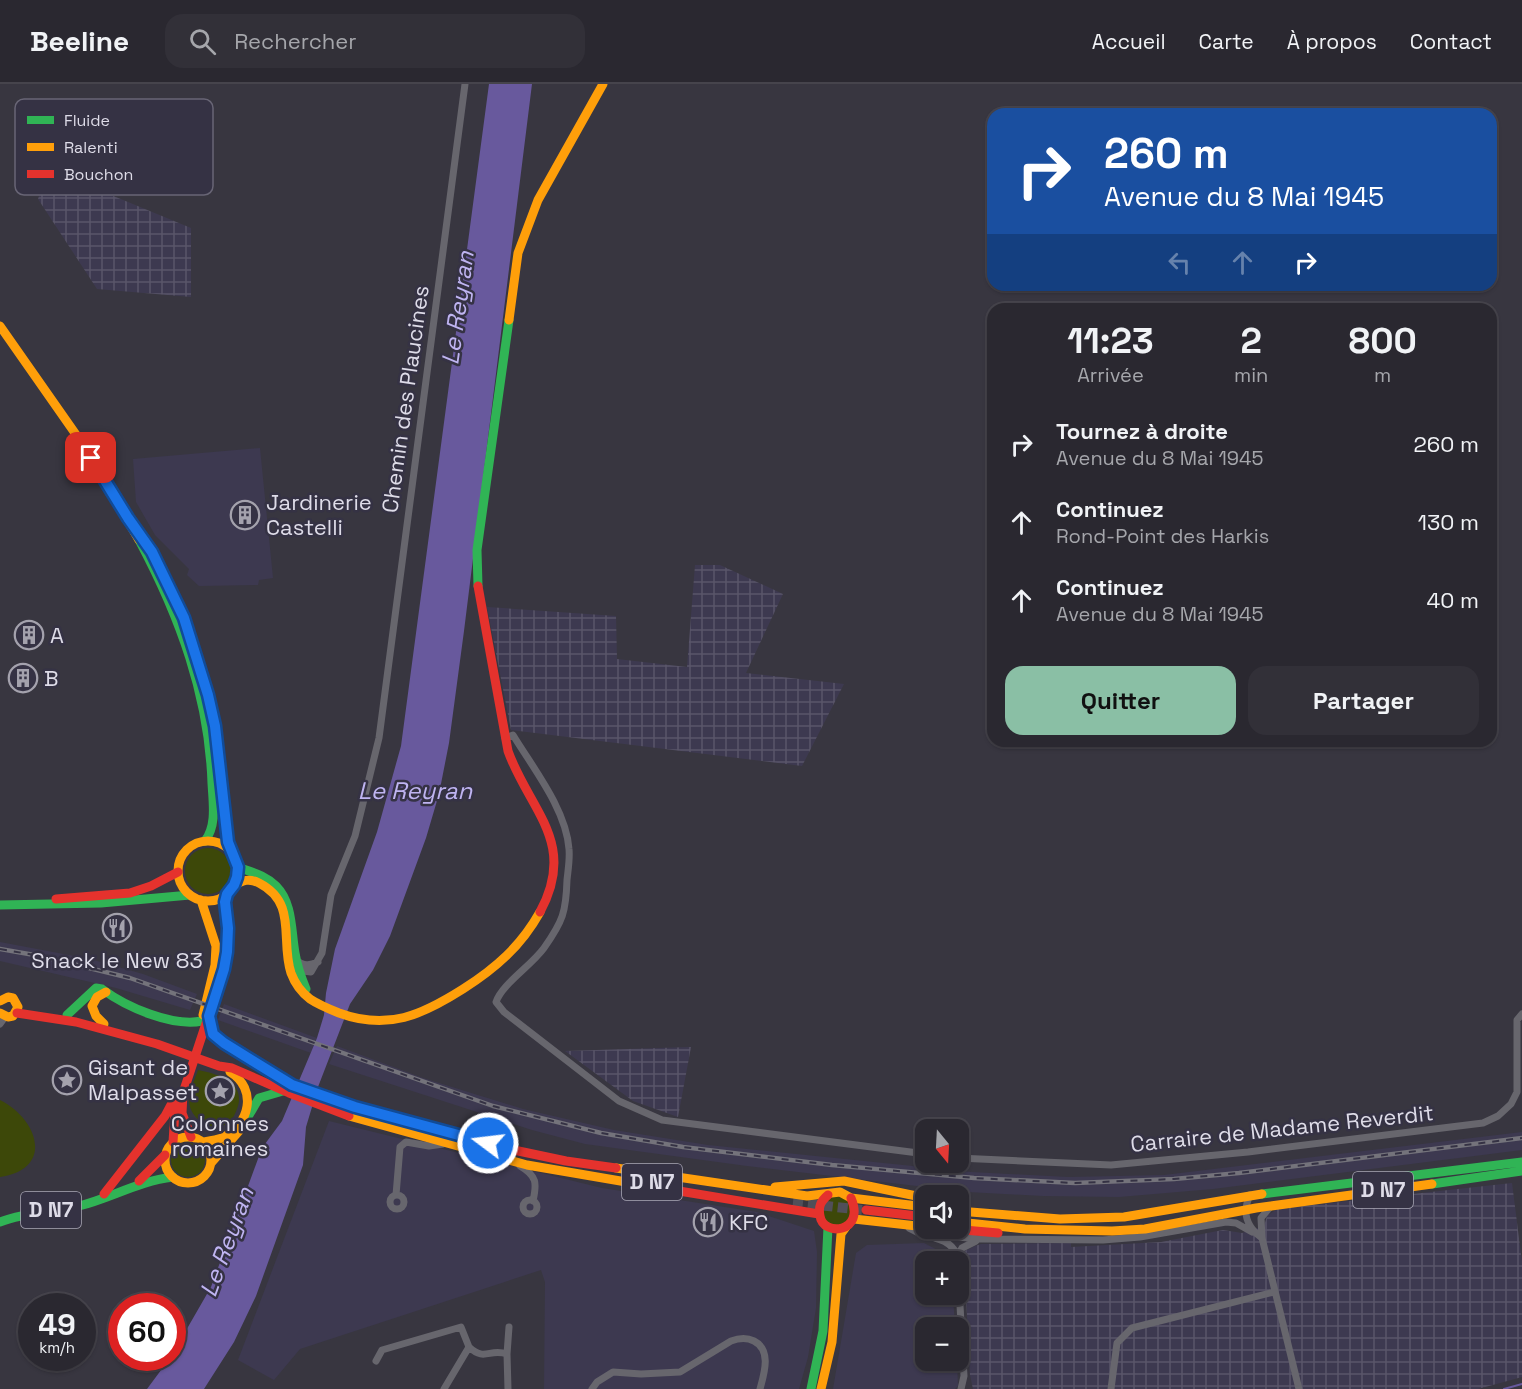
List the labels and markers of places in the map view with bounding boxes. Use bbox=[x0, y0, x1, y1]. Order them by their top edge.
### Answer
pin bbox=[65, 432, 116, 483]
place label: Jardinerie Castelli bbox=[266, 488, 372, 541]
building icon: Jardinerie Castelli bbox=[229, 499, 261, 531]
building icon: A bbox=[13, 619, 45, 651]
place label: A bbox=[50, 621, 64, 649]
building icon: B bbox=[7, 662, 39, 694]
place label: B bbox=[44, 664, 59, 692]
restaurant icon: Snack le New 83 bbox=[101, 912, 133, 944]
place label: Snack le New 83 bbox=[31, 946, 203, 974]
place label: Gisant de Malpasset bbox=[88, 1053, 198, 1106]
place icon: Gisant de Malpasset bbox=[51, 1064, 83, 1096]
place icon: Colonnes romaines bbox=[204, 1075, 236, 1107]
place label: Colonnes romaines bbox=[171, 1109, 269, 1162]
restaurant icon: KFC bbox=[692, 1206, 724, 1238]
place label: KFC bbox=[729, 1208, 768, 1236]

